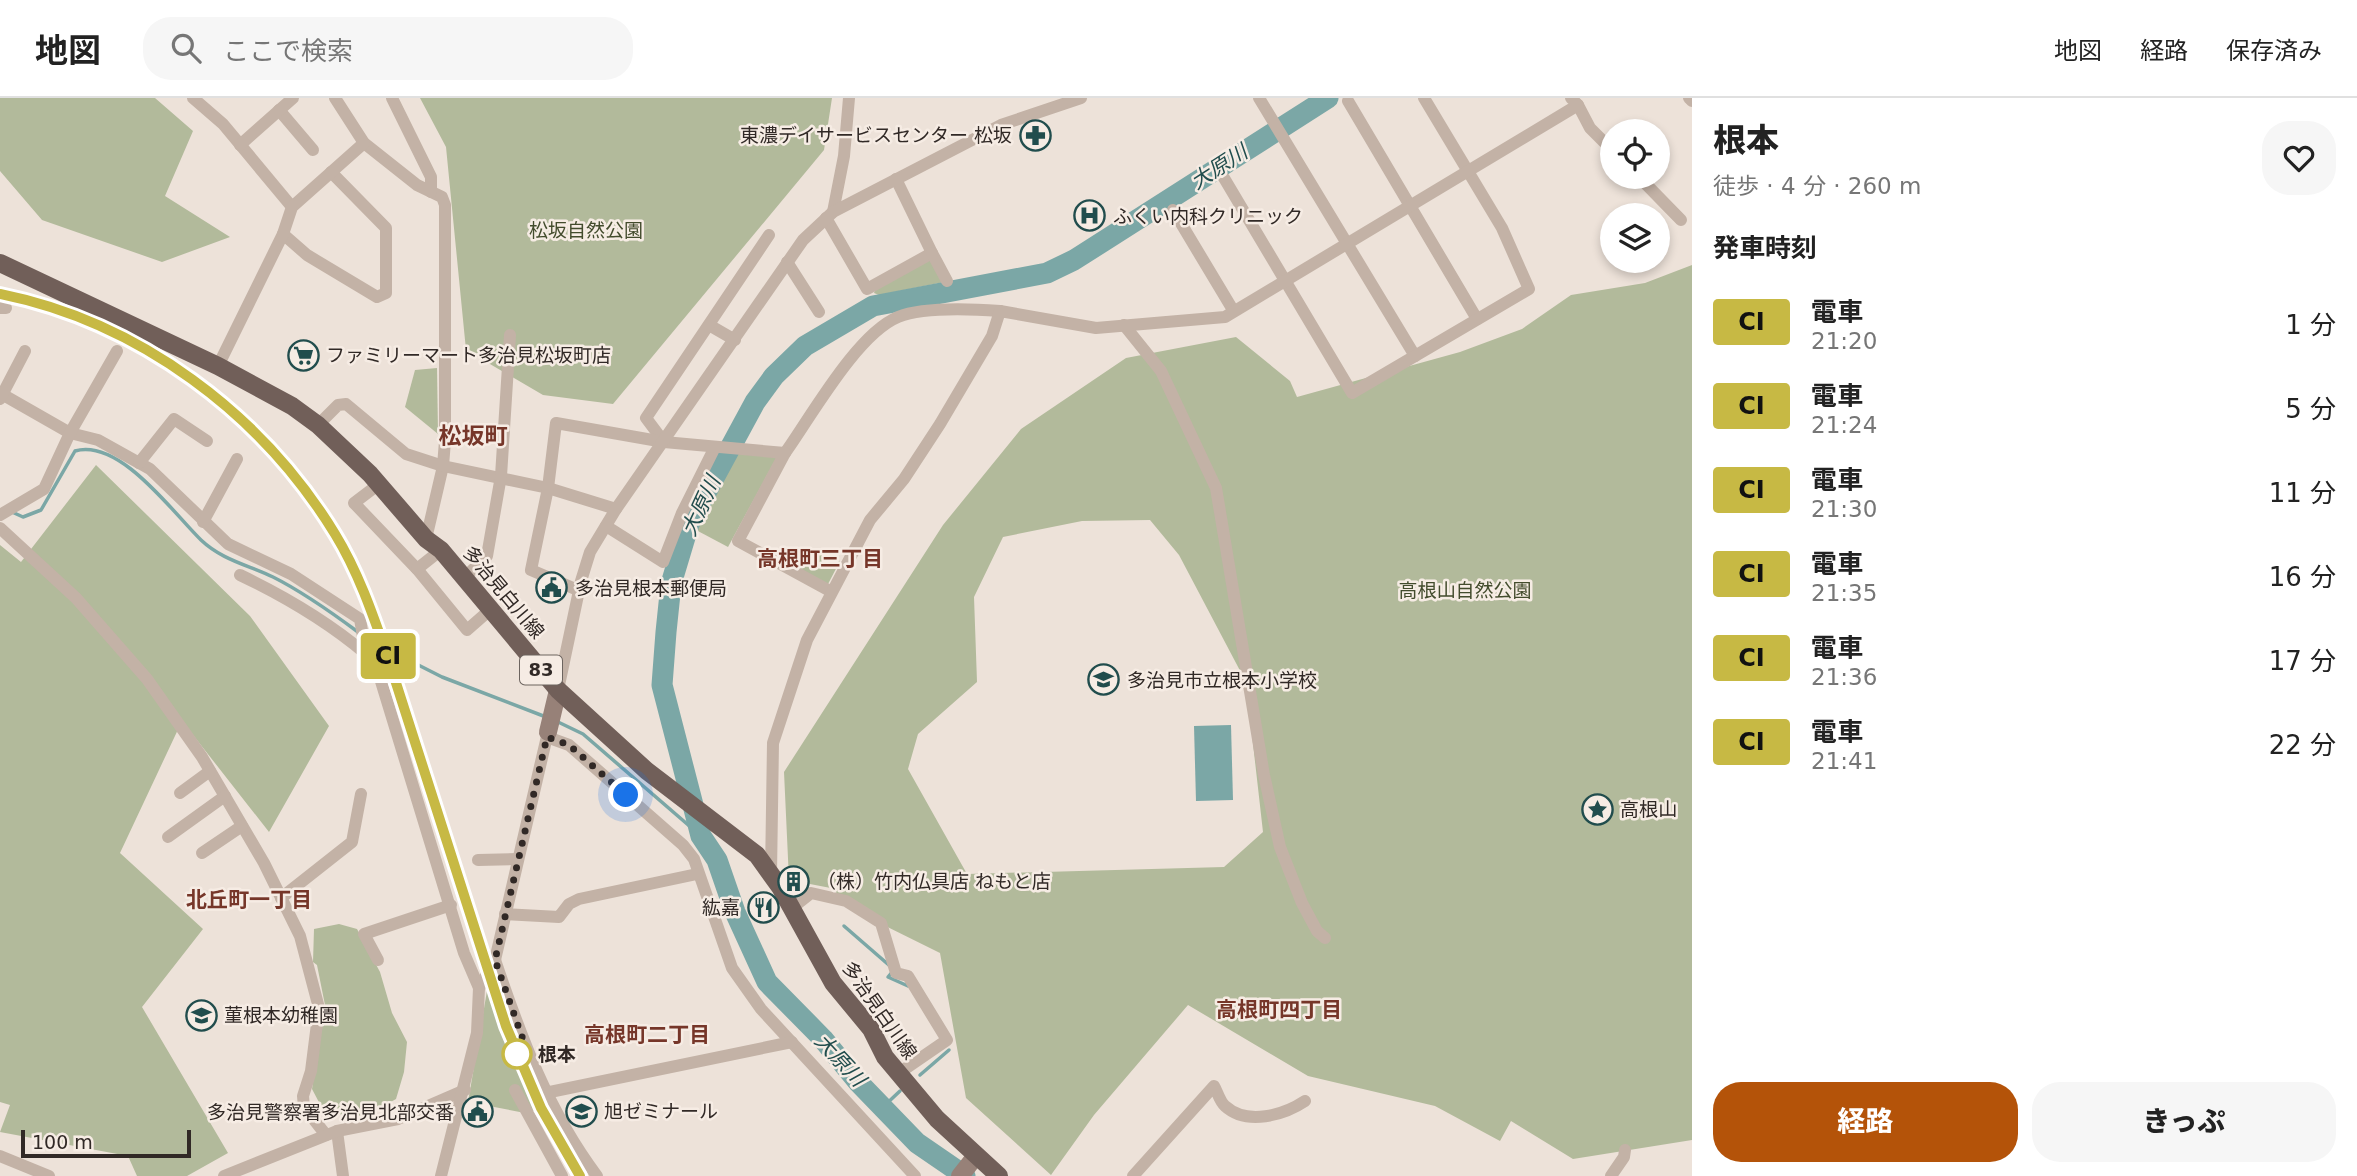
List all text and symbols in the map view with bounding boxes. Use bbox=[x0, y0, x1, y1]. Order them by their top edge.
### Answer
search box bbox=[143, 17, 633, 80]
icon: search bbox=[167, 29, 205, 67]
text: 地図 bbox=[35, 31, 101, 70]
text: ここで検索 bbox=[223, 36, 353, 66]
text: 地図 bbox=[2054, 37, 2102, 65]
text: 経路 bbox=[2140, 37, 2188, 65]
text: 保存済み bbox=[2226, 37, 2322, 65]
pharmacy icon: 東濃デイサービスセンター 松坂 bbox=[1018, 118, 1052, 152]
map controls bbox=[1600, 119, 1670, 273]
button: locate bbox=[1600, 119, 1670, 189]
text: 根本 bbox=[1713, 121, 1779, 160]
button: heart bbox=[2262, 121, 2336, 195]
place label: 東濃デイサービスセンター 松坂 bbox=[740, 124, 1012, 146]
water label: 大原川 bbox=[1186, 139, 1254, 194]
text: 徒歩 · 4 分 · 260 m bbox=[1713, 173, 1921, 199]
hospital icon: ふくい内科クリニック bbox=[1073, 199, 1107, 233]
button: layers bbox=[1600, 203, 1670, 273]
place label: ふくい内科クリニック bbox=[1113, 205, 1303, 227]
park label: 松坂自然公園 bbox=[529, 219, 643, 241]
text: 発車時刻 bbox=[1713, 233, 1817, 263]
text: 電車 bbox=[1811, 297, 1863, 327]
text: CI bbox=[1738, 308, 1765, 336]
text: 1 分 bbox=[2285, 310, 2336, 340]
text: 21:20 bbox=[1811, 328, 1877, 354]
supermarket icon: ファミリーマート多治見松坂町店 bbox=[286, 338, 320, 372]
place label: ファミリーマート多治見松坂町店 bbox=[326, 344, 611, 366]
text: 電車 bbox=[1811, 381, 1863, 411]
text: CI bbox=[1738, 392, 1765, 420]
text: 5 分 bbox=[2285, 394, 2336, 424]
text: 21:24 bbox=[1811, 412, 1877, 438]
district label: 松坂町 bbox=[439, 423, 508, 449]
text: 電車 bbox=[1811, 465, 1863, 495]
water label: 大原川 bbox=[677, 471, 726, 540]
text: CI bbox=[1738, 476, 1765, 504]
text: 11 分 bbox=[2269, 478, 2336, 508]
text: 21:30 bbox=[1811, 496, 1877, 522]
street label: 多治見白川線 bbox=[459, 541, 549, 643]
district label: 高根町三丁目 bbox=[757, 547, 883, 571]
text: 電車 bbox=[1811, 549, 1863, 579]
text: CI bbox=[1738, 560, 1765, 588]
text: 16 分 bbox=[2269, 562, 2336, 592]
public building icon: 多治見根本郵便局 bbox=[535, 571, 569, 605]
place label: 多治見根本郵便局 bbox=[575, 577, 727, 599]
park label: 高根山自然公園 bbox=[1398, 579, 1532, 601]
text: 21:35 bbox=[1811, 580, 1877, 606]
line badge: CI bbox=[356, 633, 420, 679]
text: 電車 bbox=[1811, 633, 1863, 663]
text: CI bbox=[375, 642, 401, 670]
text: CI bbox=[1738, 644, 1765, 672]
text: 17 分 bbox=[2269, 646, 2336, 676]
road number: 83 bbox=[520, 656, 562, 684]
school or university icon: 多治見市立根本小学校 bbox=[1087, 663, 1121, 697]
text: 21:36 bbox=[1811, 664, 1877, 690]
place label: 多治見市立根本小学校 bbox=[1127, 669, 1317, 691]
text: 電車 bbox=[1811, 717, 1863, 747]
text: CI bbox=[1738, 728, 1765, 756]
text: 22 分 bbox=[2269, 730, 2336, 760]
text: 21:41 bbox=[1811, 748, 1877, 774]
your location bbox=[608, 777, 643, 812]
place icon: 高根山 bbox=[1580, 792, 1614, 826]
place label: 高根山 bbox=[1620, 798, 1677, 820]
building icon: （株）竹内仏具店 ねもと店 bbox=[777, 864, 811, 898]
place label: （株）竹内仏具店 ねもと店 bbox=[817, 870, 1051, 892]
district label: 北丘町一丁目 bbox=[186, 888, 312, 912]
restaurant icon: 紘嘉 bbox=[746, 890, 780, 924]
place label: 紘嘉 bbox=[702, 896, 740, 918]
street label: 多治見白川線 bbox=[838, 957, 922, 1063]
school or university icon: 菫根本幼稚園 bbox=[184, 998, 218, 1032]
district label: 高根町四丁目 bbox=[1216, 998, 1342, 1022]
place label: 菫根本幼稚園 bbox=[224, 1004, 338, 1026]
district label: 高根町二丁目 bbox=[584, 1023, 710, 1047]
water label: 大原川 bbox=[810, 1029, 872, 1093]
marker: 根本 bbox=[502, 1039, 532, 1069]
place label: 根本 bbox=[538, 1043, 576, 1065]
button: 経路 bbox=[1713, 1082, 2018, 1162]
button: きっぷ bbox=[2032, 1082, 2336, 1162]
school or university icon: 旭ゼミナール bbox=[564, 1094, 598, 1128]
public building icon: 多治見警察署多治見北部交番 bbox=[460, 1095, 494, 1129]
place label: 旭ゼミナール bbox=[604, 1100, 718, 1122]
place label: 多治見警察署多治見北部交番 bbox=[207, 1101, 454, 1123]
scale bar bbox=[21, 1127, 191, 1159]
text: 100 m bbox=[32, 1131, 93, 1153]

